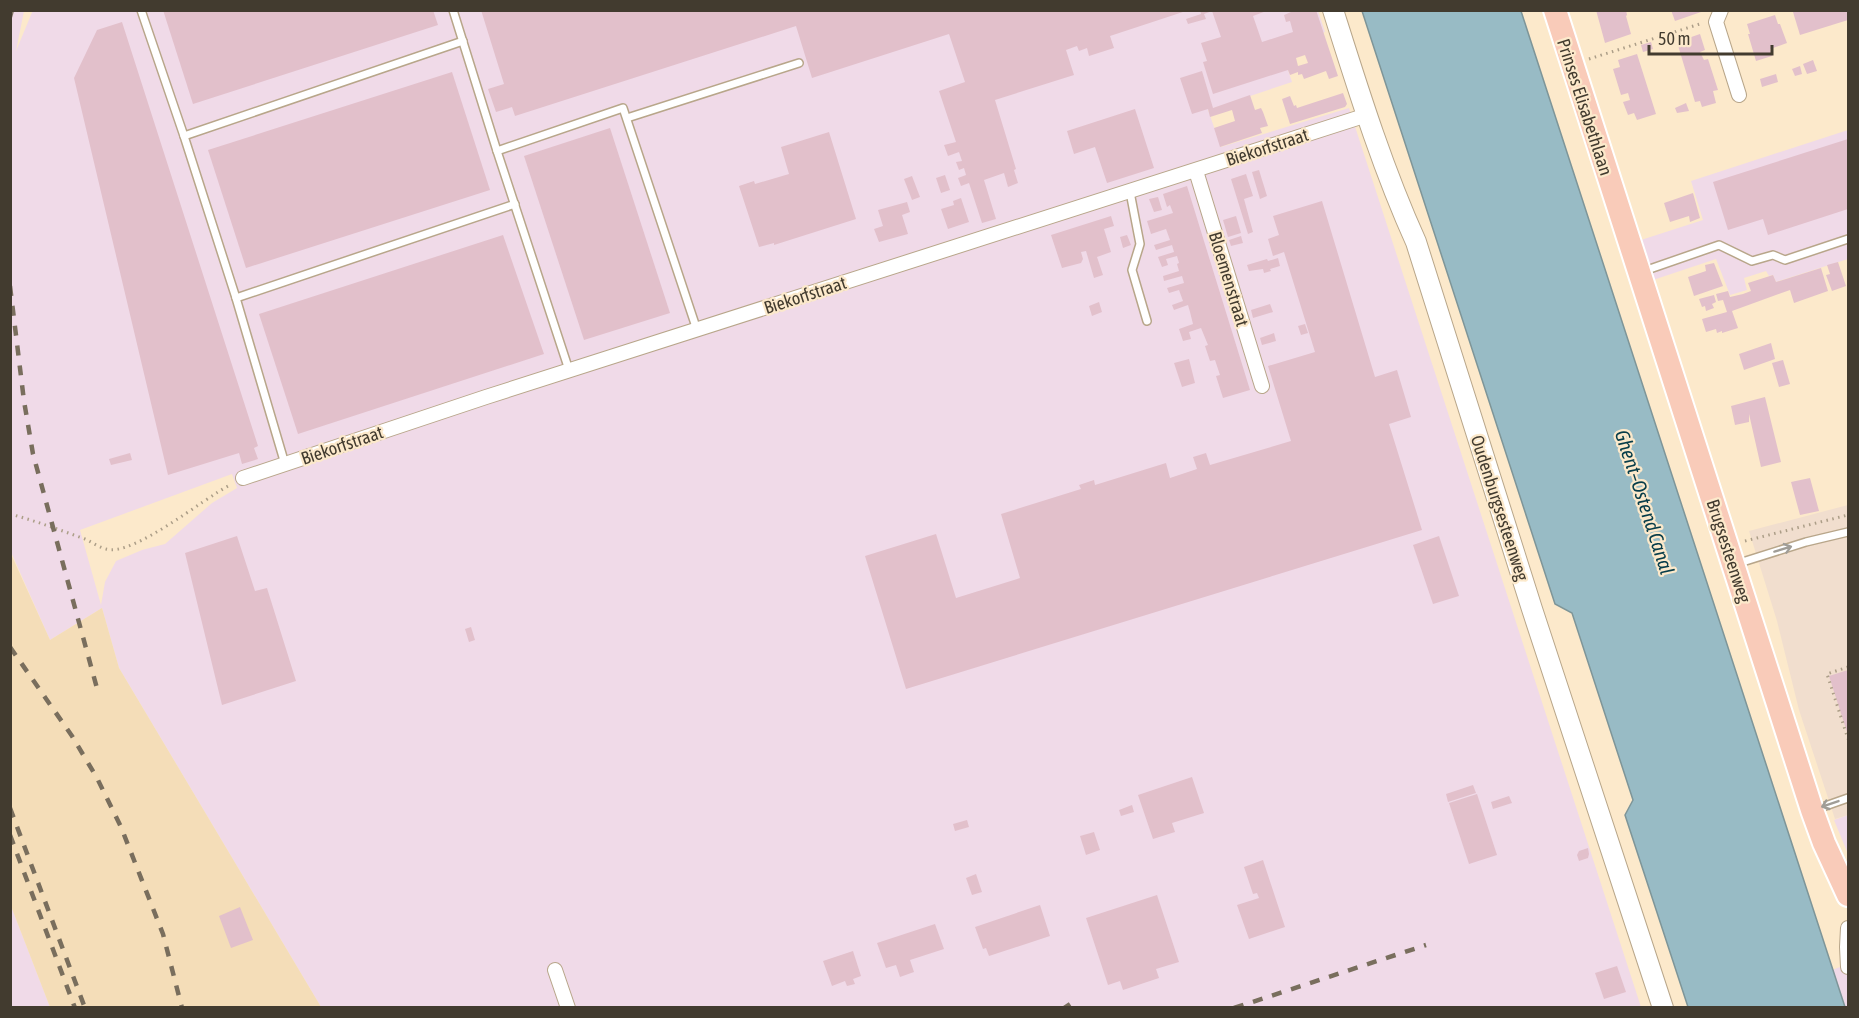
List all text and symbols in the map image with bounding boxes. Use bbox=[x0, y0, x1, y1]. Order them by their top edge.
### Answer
scale bar bbox=[1649, 18, 1772, 56]
text: 50 m bbox=[1658, 28, 1690, 49]
street label: Prinses Elisabethlaan bbox=[1553, 36, 1617, 178]
street label: Biekorfstraat bbox=[1223, 124, 1311, 170]
street label: Bloemenstraat bbox=[1205, 229, 1253, 329]
street label: Biekorfstraat bbox=[761, 272, 849, 318]
street label: Biekorfstraat bbox=[298, 421, 386, 469]
water label: Ghent–Ostend Canal bbox=[1611, 427, 1679, 577]
street label: Oudenburgsesteenweg bbox=[1467, 433, 1534, 584]
street label: Brugsesteenweg bbox=[1702, 497, 1756, 606]
one-way arrow bbox=[1773, 543, 1792, 554]
one-way arrow bbox=[1821, 799, 1840, 810]

